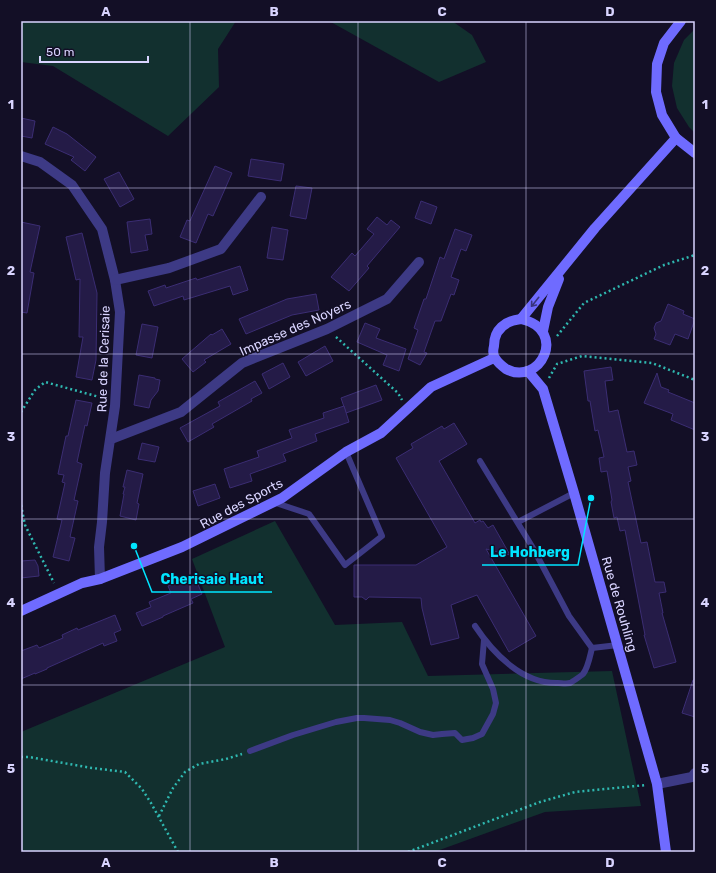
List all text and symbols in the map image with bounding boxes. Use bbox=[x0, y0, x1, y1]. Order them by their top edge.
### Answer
text: A bbox=[101, 4, 111, 19]
text: B bbox=[269, 4, 279, 19]
text: C bbox=[437, 4, 447, 19]
text: D bbox=[605, 4, 615, 19]
scale bar bbox=[40, 38, 148, 64]
text: 50 m bbox=[46, 45, 74, 59]
text: 1 bbox=[8, 97, 14, 112]
text: 1 bbox=[702, 97, 708, 112]
text: 2 bbox=[7, 263, 15, 278]
text: 2 bbox=[701, 263, 709, 278]
street label: Impasse des Noyers bbox=[237, 296, 354, 359]
one-way arrow bbox=[530, 297, 539, 308]
street label: Rue de la Cerisaie bbox=[94, 305, 113, 413]
text: 3 bbox=[7, 429, 16, 444]
text: 3 bbox=[701, 429, 710, 444]
street label: Rue des Sports bbox=[197, 475, 286, 532]
callout: Le Hohberg bbox=[482, 539, 578, 565]
text: Le Hohberg bbox=[490, 544, 570, 561]
street label: Rue de Rouhling bbox=[598, 555, 640, 654]
callout: Cherisaie Haut bbox=[152, 566, 272, 592]
text: Cherisaie Haut bbox=[160, 571, 264, 588]
text: 4 bbox=[7, 595, 16, 610]
text: 4 bbox=[701, 595, 710, 610]
text: 5 bbox=[7, 761, 15, 776]
text: 5 bbox=[701, 761, 709, 776]
text: A bbox=[101, 855, 111, 870]
text: B bbox=[269, 855, 279, 870]
text: C bbox=[437, 855, 447, 870]
text: D bbox=[605, 855, 615, 870]

